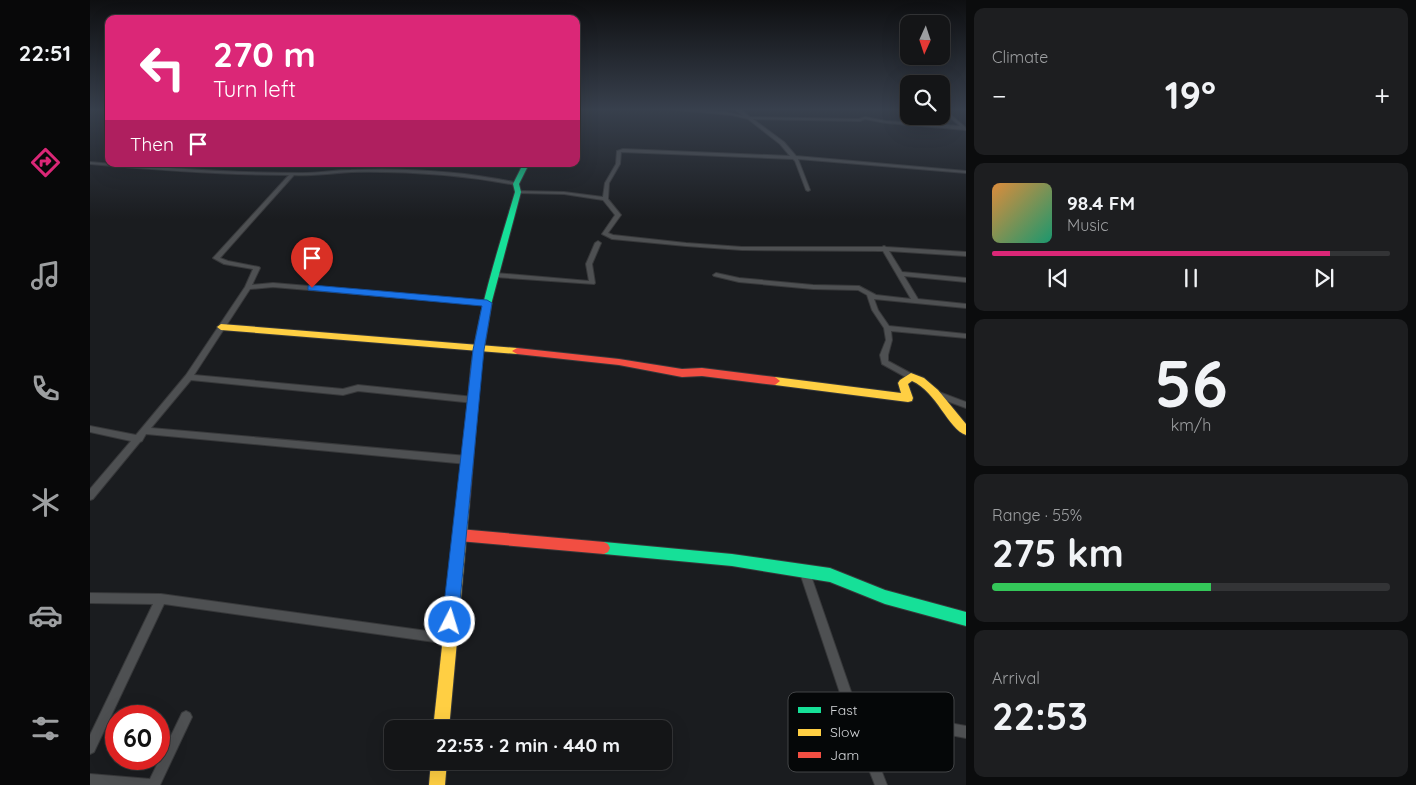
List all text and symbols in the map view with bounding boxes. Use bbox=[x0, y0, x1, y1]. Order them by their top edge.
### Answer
north arrow bbox=[900, 15, 950, 65]
map controls bbox=[900, 15, 950, 125]
text: 270 m bbox=[213, 32, 316, 76]
icon: left bbox=[130, 35, 195, 100]
text: 22:51 bbox=[19, 39, 71, 67]
text: Climate bbox=[992, 47, 1048, 67]
text: 19° bbox=[1165, 71, 1216, 119]
text: Turn left bbox=[213, 75, 296, 103]
button: search bbox=[900, 75, 950, 125]
text: − bbox=[992, 78, 1007, 113]
text: + bbox=[1374, 78, 1390, 113]
icon: arrive bbox=[184, 130, 212, 158]
text: Then bbox=[130, 132, 174, 156]
icon: directions bbox=[28, 145, 63, 180]
text: 98.4 FM bbox=[1067, 191, 1135, 215]
text: Music bbox=[1067, 215, 1109, 235]
pin bbox=[291, 237, 333, 288]
icon: arrive bbox=[298, 244, 326, 272]
icon: music bbox=[28, 258, 63, 293]
icon: previous bbox=[1044, 264, 1072, 292]
icon: pause bbox=[1177, 264, 1205, 292]
icon: next bbox=[1310, 264, 1338, 292]
text: 56 bbox=[1154, 342, 1228, 423]
icon: phone bbox=[28, 371, 63, 406]
text: km/h bbox=[1171, 415, 1211, 435]
icon: climate bbox=[28, 485, 63, 520]
text: Range · 55% bbox=[992, 505, 1082, 525]
text: 275 km bbox=[992, 529, 1124, 577]
position arrow bbox=[423, 595, 475, 647]
icon: car bbox=[28, 598, 63, 633]
text: Arrival bbox=[992, 668, 1040, 688]
legend bbox=[788, 692, 954, 772]
text: 22:53 bbox=[992, 692, 1088, 740]
text: Fast bbox=[830, 701, 858, 719]
speed limit sign: 60 bbox=[105, 705, 170, 770]
icon: filters bbox=[28, 711, 63, 746]
text: Slow bbox=[830, 723, 860, 741]
text: 22:53 · 2 min · 440 m bbox=[436, 733, 620, 757]
text: Jam bbox=[830, 746, 859, 764]

